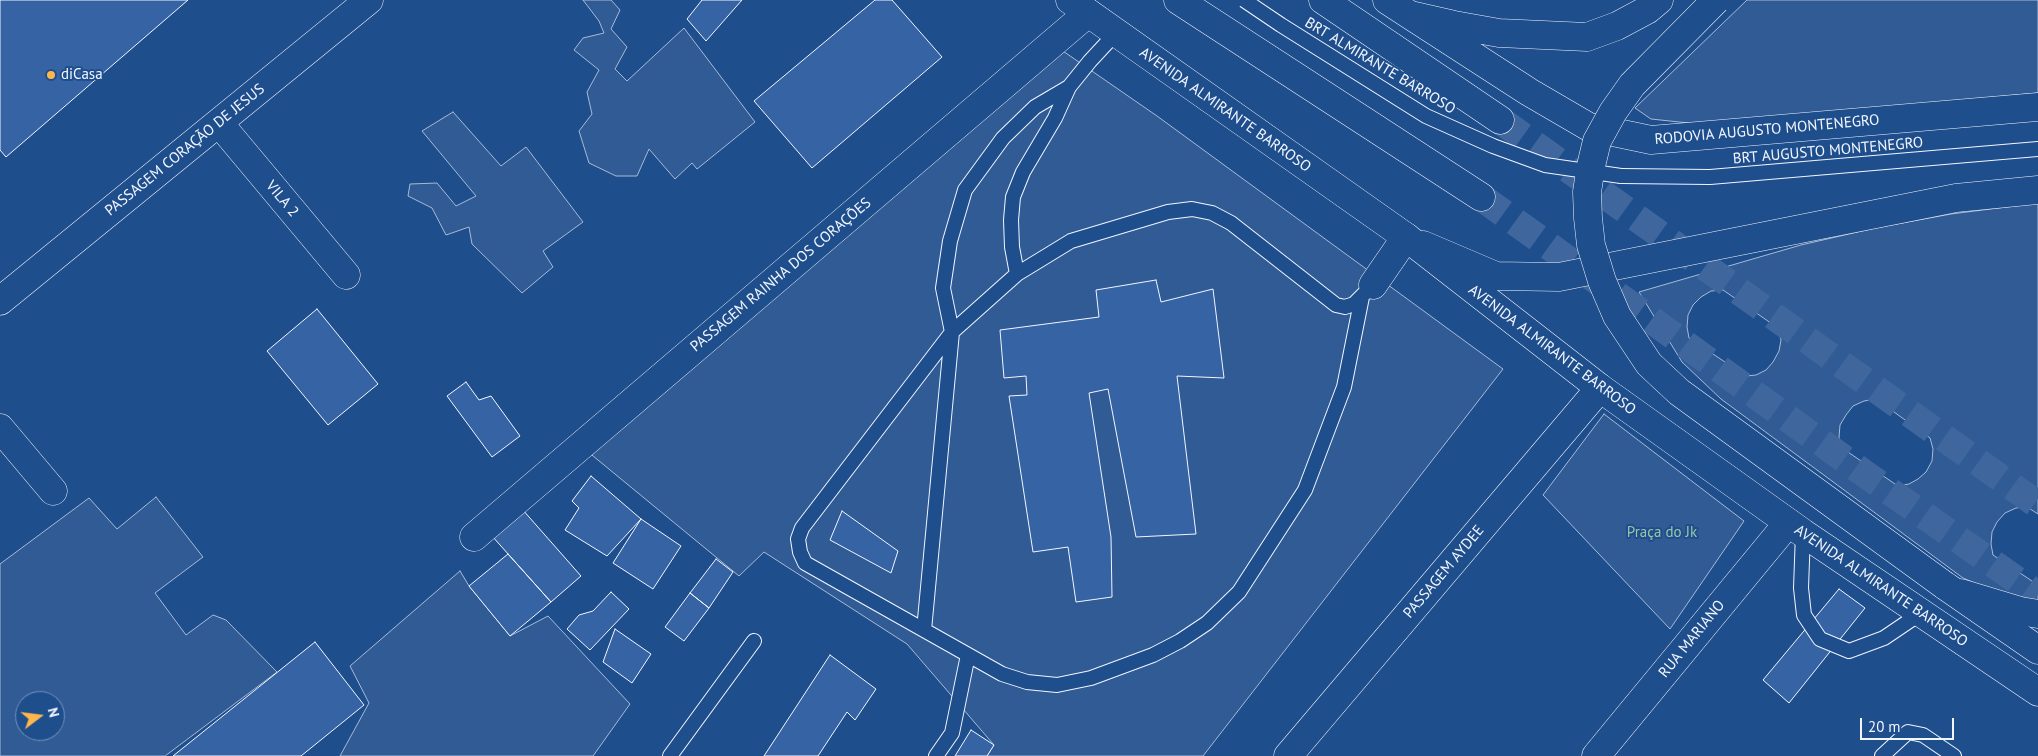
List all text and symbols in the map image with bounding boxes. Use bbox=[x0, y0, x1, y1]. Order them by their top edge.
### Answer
street label: BRT ALMIRANTE BARROSO bbox=[1301, 14, 1459, 118]
street label: AVENIDA ALMIRANTE BARROSO bbox=[1136, 44, 1314, 176]
place label: diCasa bbox=[61, 66, 103, 84]
marker: diCasa bbox=[45, 69, 57, 81]
street label: PASSAGEM CORAÇÃO DE JESUS bbox=[102, 80, 268, 220]
street label: RODOVIA AUGUSTO MONTENEGRO bbox=[1654, 111, 1880, 149]
street label: BRT AUGUSTO MONTENEGRO bbox=[1732, 134, 1924, 168]
street label: VILA 2 bbox=[262, 177, 302, 221]
street label: PASSAGEM RAINHA DOS CORAÇÕES bbox=[687, 194, 875, 356]
street label: AVENIDA ALMIRANTE BARROSO bbox=[1465, 281, 1639, 419]
street label: AVENIDA ALMIRANTE BARROSO bbox=[1791, 521, 1971, 651]
street label: PASSAGEM AYDEE bbox=[1400, 522, 1488, 622]
park label: Praça do Jk bbox=[1627, 524, 1697, 542]
street label: RUA MARIANO bbox=[1655, 597, 1729, 681]
north arrow bbox=[15, 691, 65, 741]
text: N bbox=[44, 706, 63, 719]
scale bar bbox=[1863, 708, 1957, 740]
text: 20 m bbox=[1868, 717, 1901, 736]

